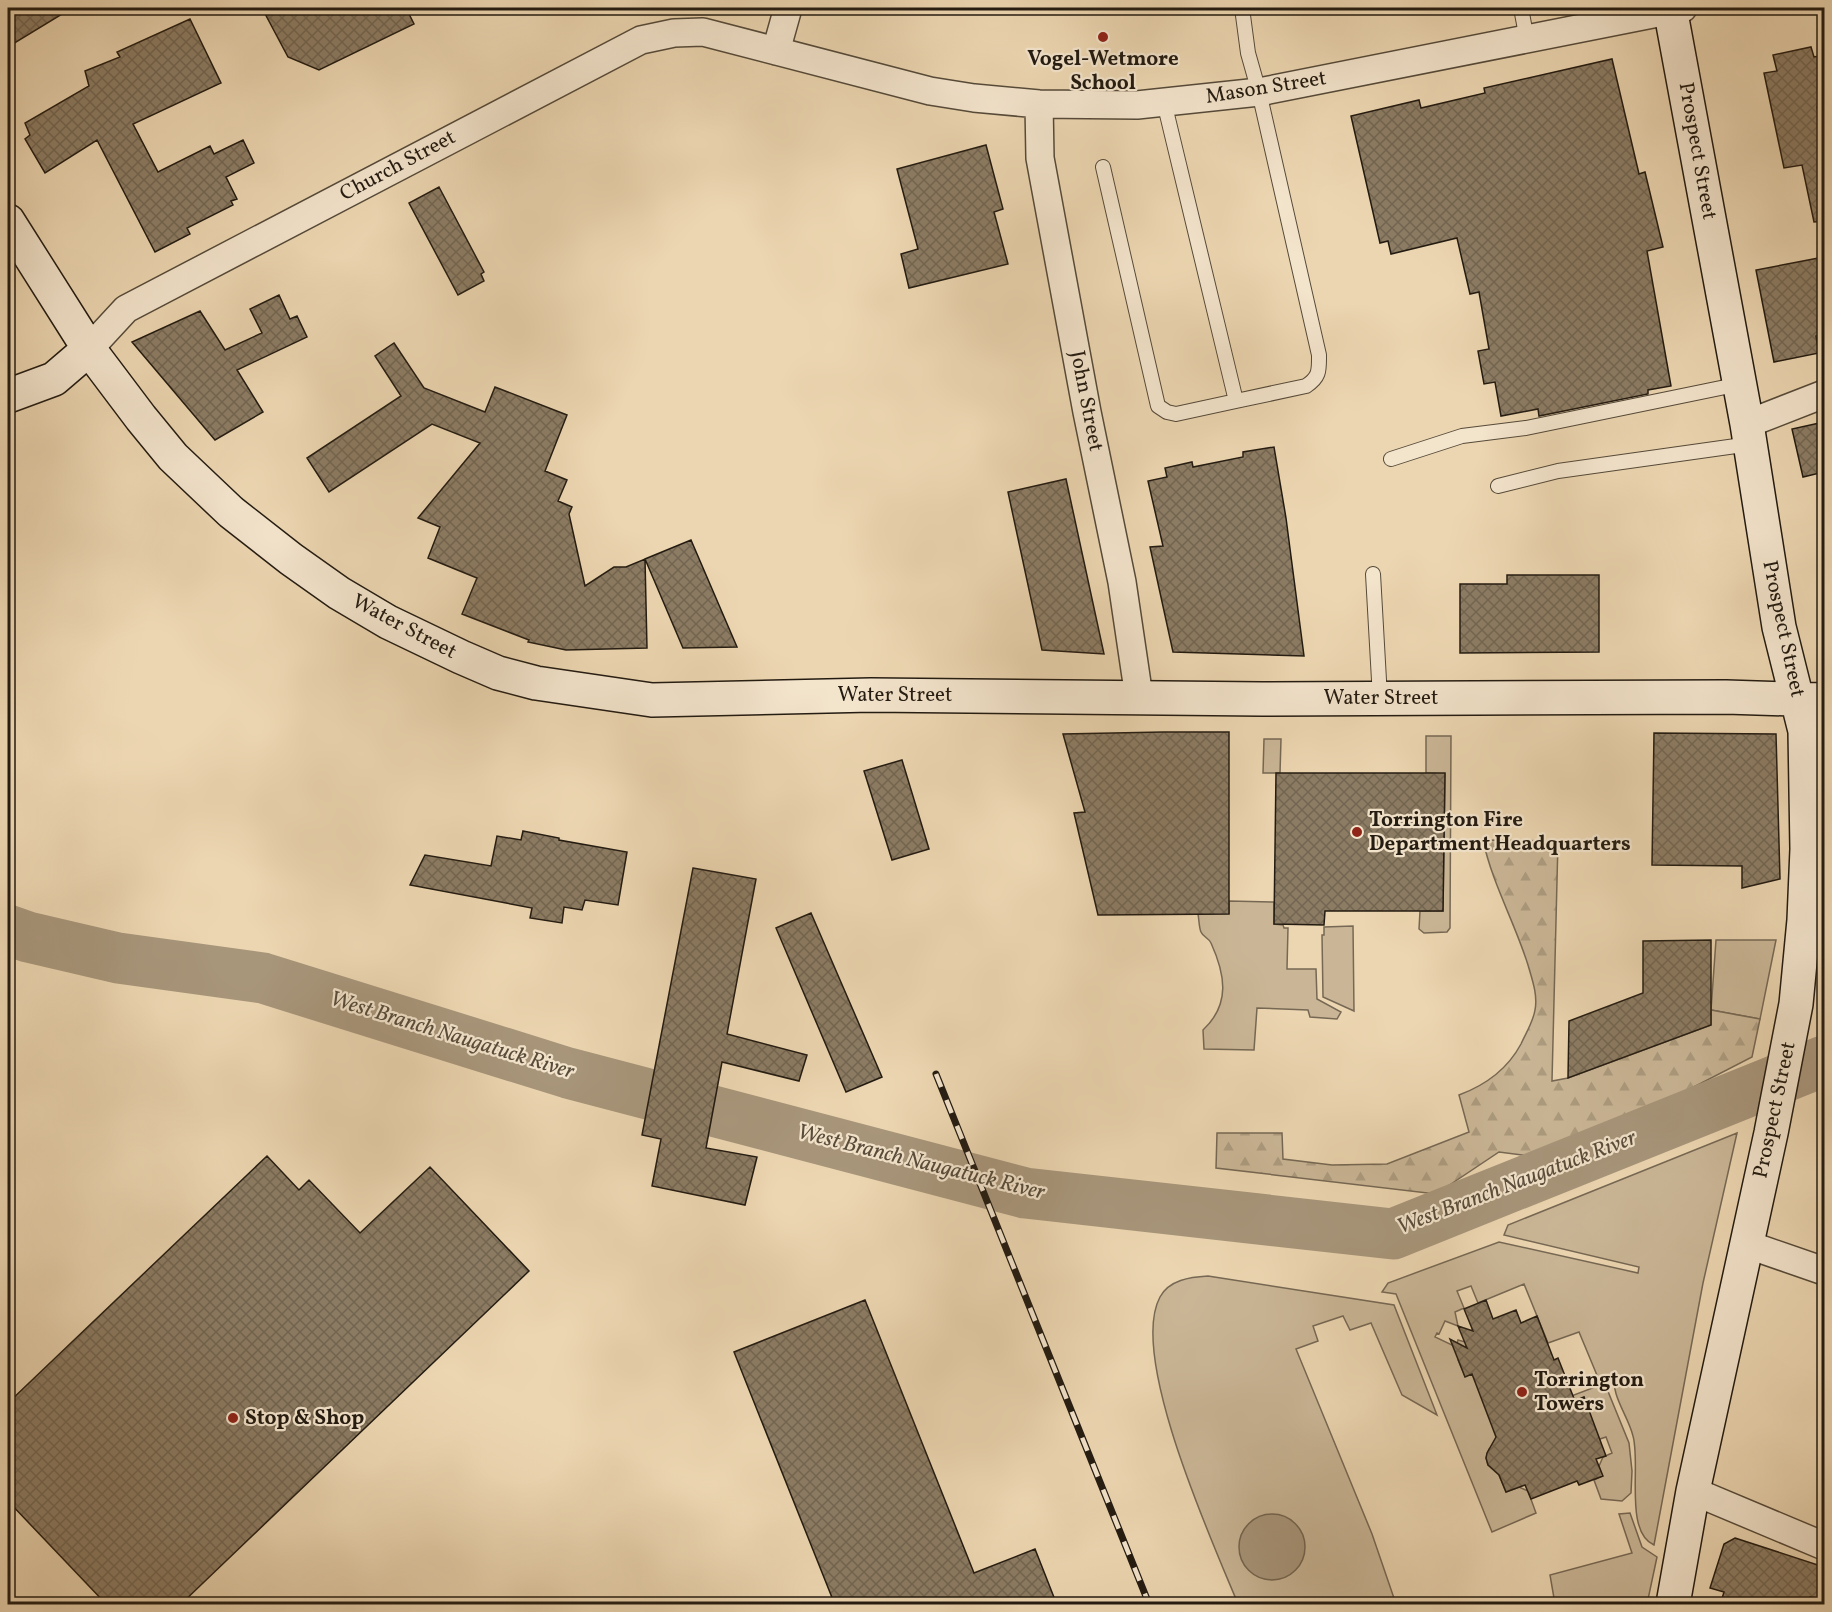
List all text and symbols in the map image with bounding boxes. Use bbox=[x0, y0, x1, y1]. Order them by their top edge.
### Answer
marker: Vogel-Wetmore School bbox=[1096, 30, 1110, 44]
place label: Vogel-Wetmore School bbox=[1027, 45, 1179, 98]
street label: Mason Street bbox=[1204, 64, 1328, 112]
street label: Prospect Street bbox=[1671, 80, 1723, 222]
street label: Church Street bbox=[335, 123, 461, 209]
street label: John Street bbox=[1062, 348, 1110, 454]
street label: Prospect Street bbox=[1754, 558, 1812, 700]
street label: Water Street bbox=[346, 587, 462, 667]
street label: Water Street bbox=[838, 681, 952, 710]
street label: Water Street bbox=[1324, 684, 1438, 713]
place label: Torrington Fire Department Headquarters bbox=[1369, 806, 1631, 859]
marker: Torrington Fire Department Headquarters bbox=[1350, 825, 1364, 839]
water label: West Branch Naugatuck River bbox=[326, 984, 579, 1088]
street label: Prospect Street bbox=[1746, 1039, 1804, 1181]
water label: West Branch Naugatuck River bbox=[794, 1117, 1049, 1209]
water label: West Branch Naugatuck River bbox=[1393, 1123, 1642, 1243]
place label: Torrington Towers bbox=[1534, 1366, 1644, 1419]
marker: Torrington Towers bbox=[1515, 1385, 1529, 1399]
place label: Stop & Shop bbox=[245, 1404, 364, 1433]
marker: Stop & Shop bbox=[226, 1411, 240, 1425]

